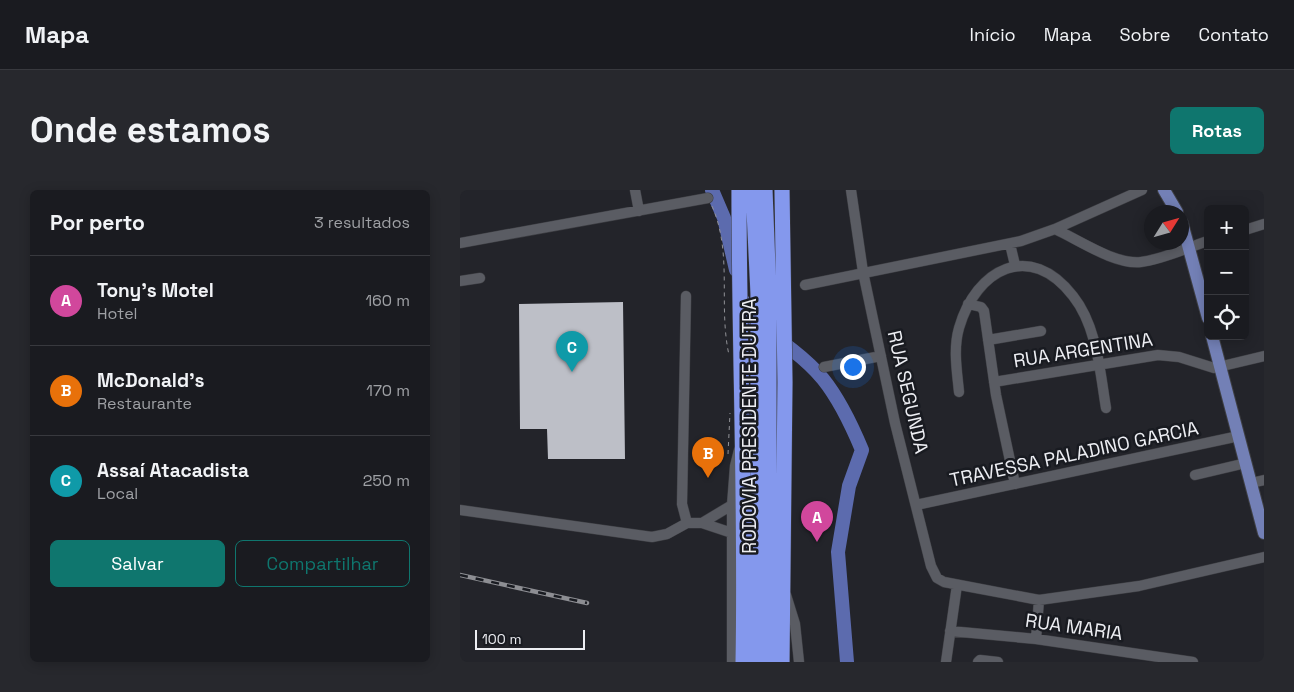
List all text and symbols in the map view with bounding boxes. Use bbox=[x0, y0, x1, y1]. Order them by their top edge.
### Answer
text: Mapa bbox=[25, 19, 89, 50]
text: Início bbox=[970, 23, 1016, 46]
text: Mapa bbox=[1044, 23, 1092, 46]
text: Sobre bbox=[1120, 23, 1170, 46]
text: Contato bbox=[1198, 23, 1269, 46]
button: Rotas bbox=[1170, 107, 1264, 154]
text: Onde estamos bbox=[30, 108, 271, 152]
north arrow bbox=[1144, 205, 1189, 250]
map controls bbox=[1204, 205, 1249, 340]
button: + bbox=[1204, 205, 1249, 250]
text: Por perto bbox=[50, 209, 145, 236]
text: 3 resultados bbox=[314, 212, 410, 233]
button: − bbox=[1204, 250, 1249, 295]
text: Tony's Motel bbox=[97, 278, 214, 303]
text: A bbox=[61, 290, 71, 311]
text: 160 m bbox=[365, 290, 410, 311]
button: locate bbox=[1204, 295, 1249, 340]
street label: RODOVIA PRESIDENTE DUTRA bbox=[737, 298, 762, 554]
text: Hotel bbox=[97, 303, 138, 324]
street label: RUA ARGENTINA bbox=[1011, 327, 1155, 373]
street label: RUA SEGUNDA bbox=[882, 328, 934, 456]
pin: C bbox=[556, 331, 588, 372]
your location bbox=[840, 354, 866, 380]
text: McDonald's bbox=[97, 368, 204, 393]
text: B bbox=[61, 380, 71, 401]
text: 170 m bbox=[366, 380, 410, 401]
text: Restaurante bbox=[97, 393, 192, 414]
street label: TRAVESSA PALADINO GARCIA bbox=[947, 415, 1201, 493]
pin: B bbox=[692, 437, 724, 478]
text: Assaí Atacadista bbox=[97, 458, 249, 483]
text: C bbox=[61, 470, 71, 491]
text: 250 m bbox=[363, 470, 410, 491]
text: Local bbox=[97, 483, 138, 504]
pin: A bbox=[801, 501, 833, 542]
button: Salvar bbox=[50, 540, 225, 587]
button: Compartilhar bbox=[235, 540, 410, 587]
street label: RUA MARIA bbox=[1024, 608, 1124, 646]
scale bar bbox=[475, 627, 585, 650]
text: 100 m bbox=[482, 630, 521, 648]

